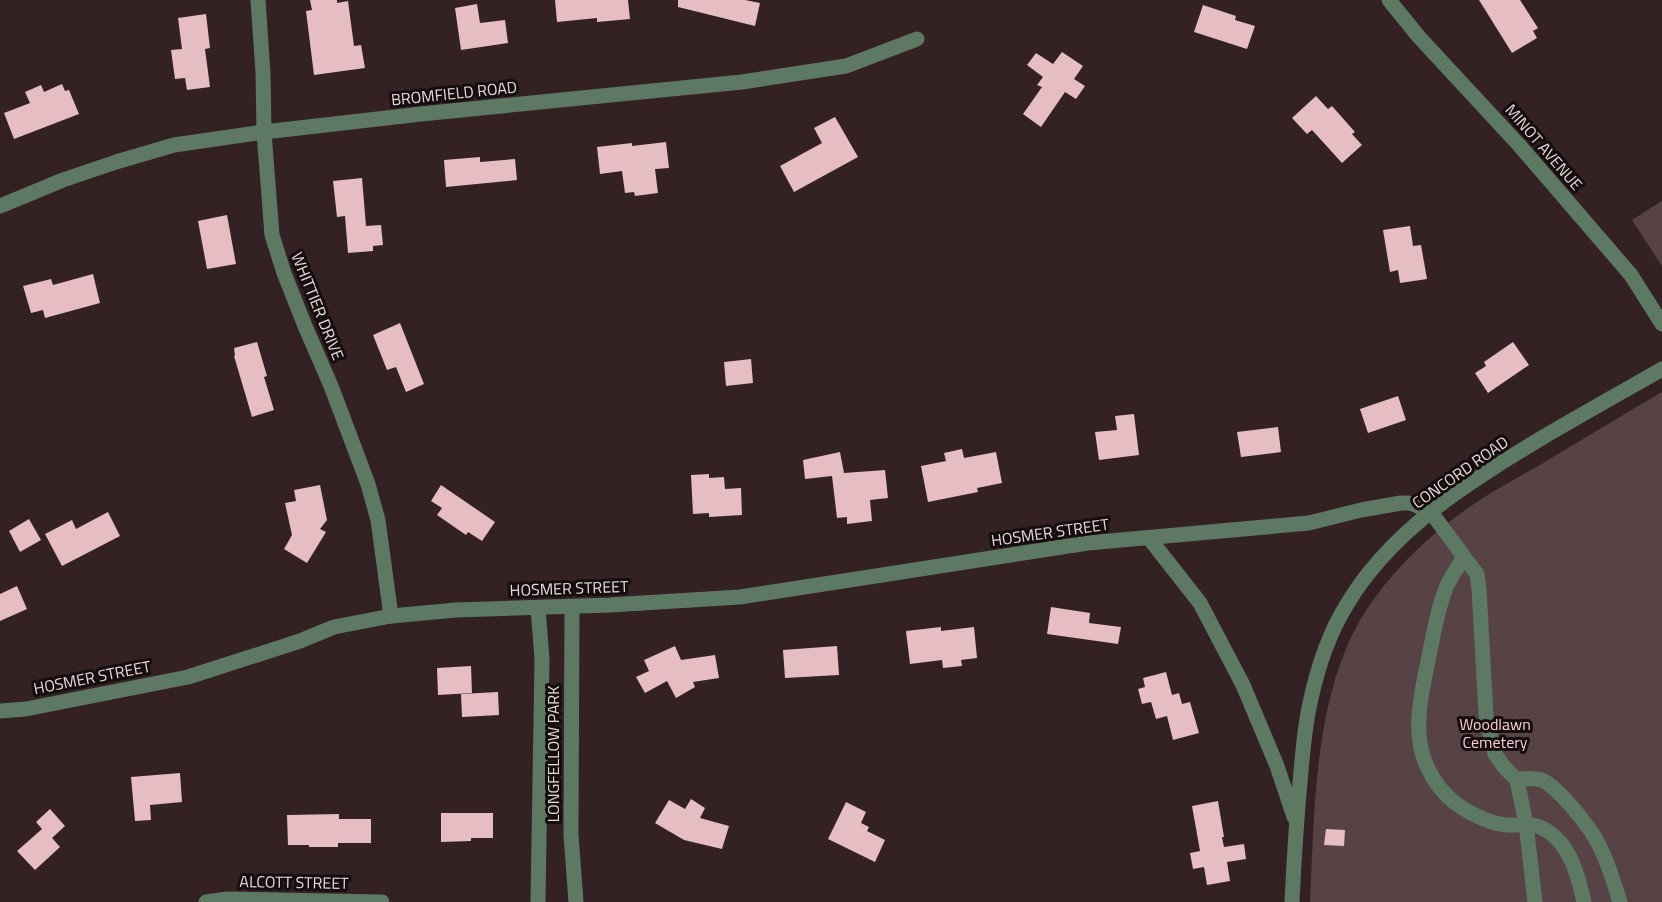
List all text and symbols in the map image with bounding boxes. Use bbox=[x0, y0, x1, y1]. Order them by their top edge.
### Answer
street label: BROMFIELD ROAD bbox=[390, 74, 518, 112]
street label: MINOT AVENUE bbox=[1500, 99, 1588, 196]
street label: WHITTIER DRIVE bbox=[285, 249, 351, 364]
street label: CONCORD ROAD bbox=[1407, 430, 1513, 514]
street label: HOSMER STREET bbox=[990, 512, 1111, 552]
street label: HOSMER STREET bbox=[509, 574, 629, 602]
street label: HOSMER STREET bbox=[31, 654, 153, 700]
street label: LONGFELLOW PARK bbox=[541, 686, 565, 822]
park label: Woodlawn Cemetery bbox=[1459, 712, 1531, 754]
street label: ALCOTT STREET bbox=[239, 869, 349, 895]

